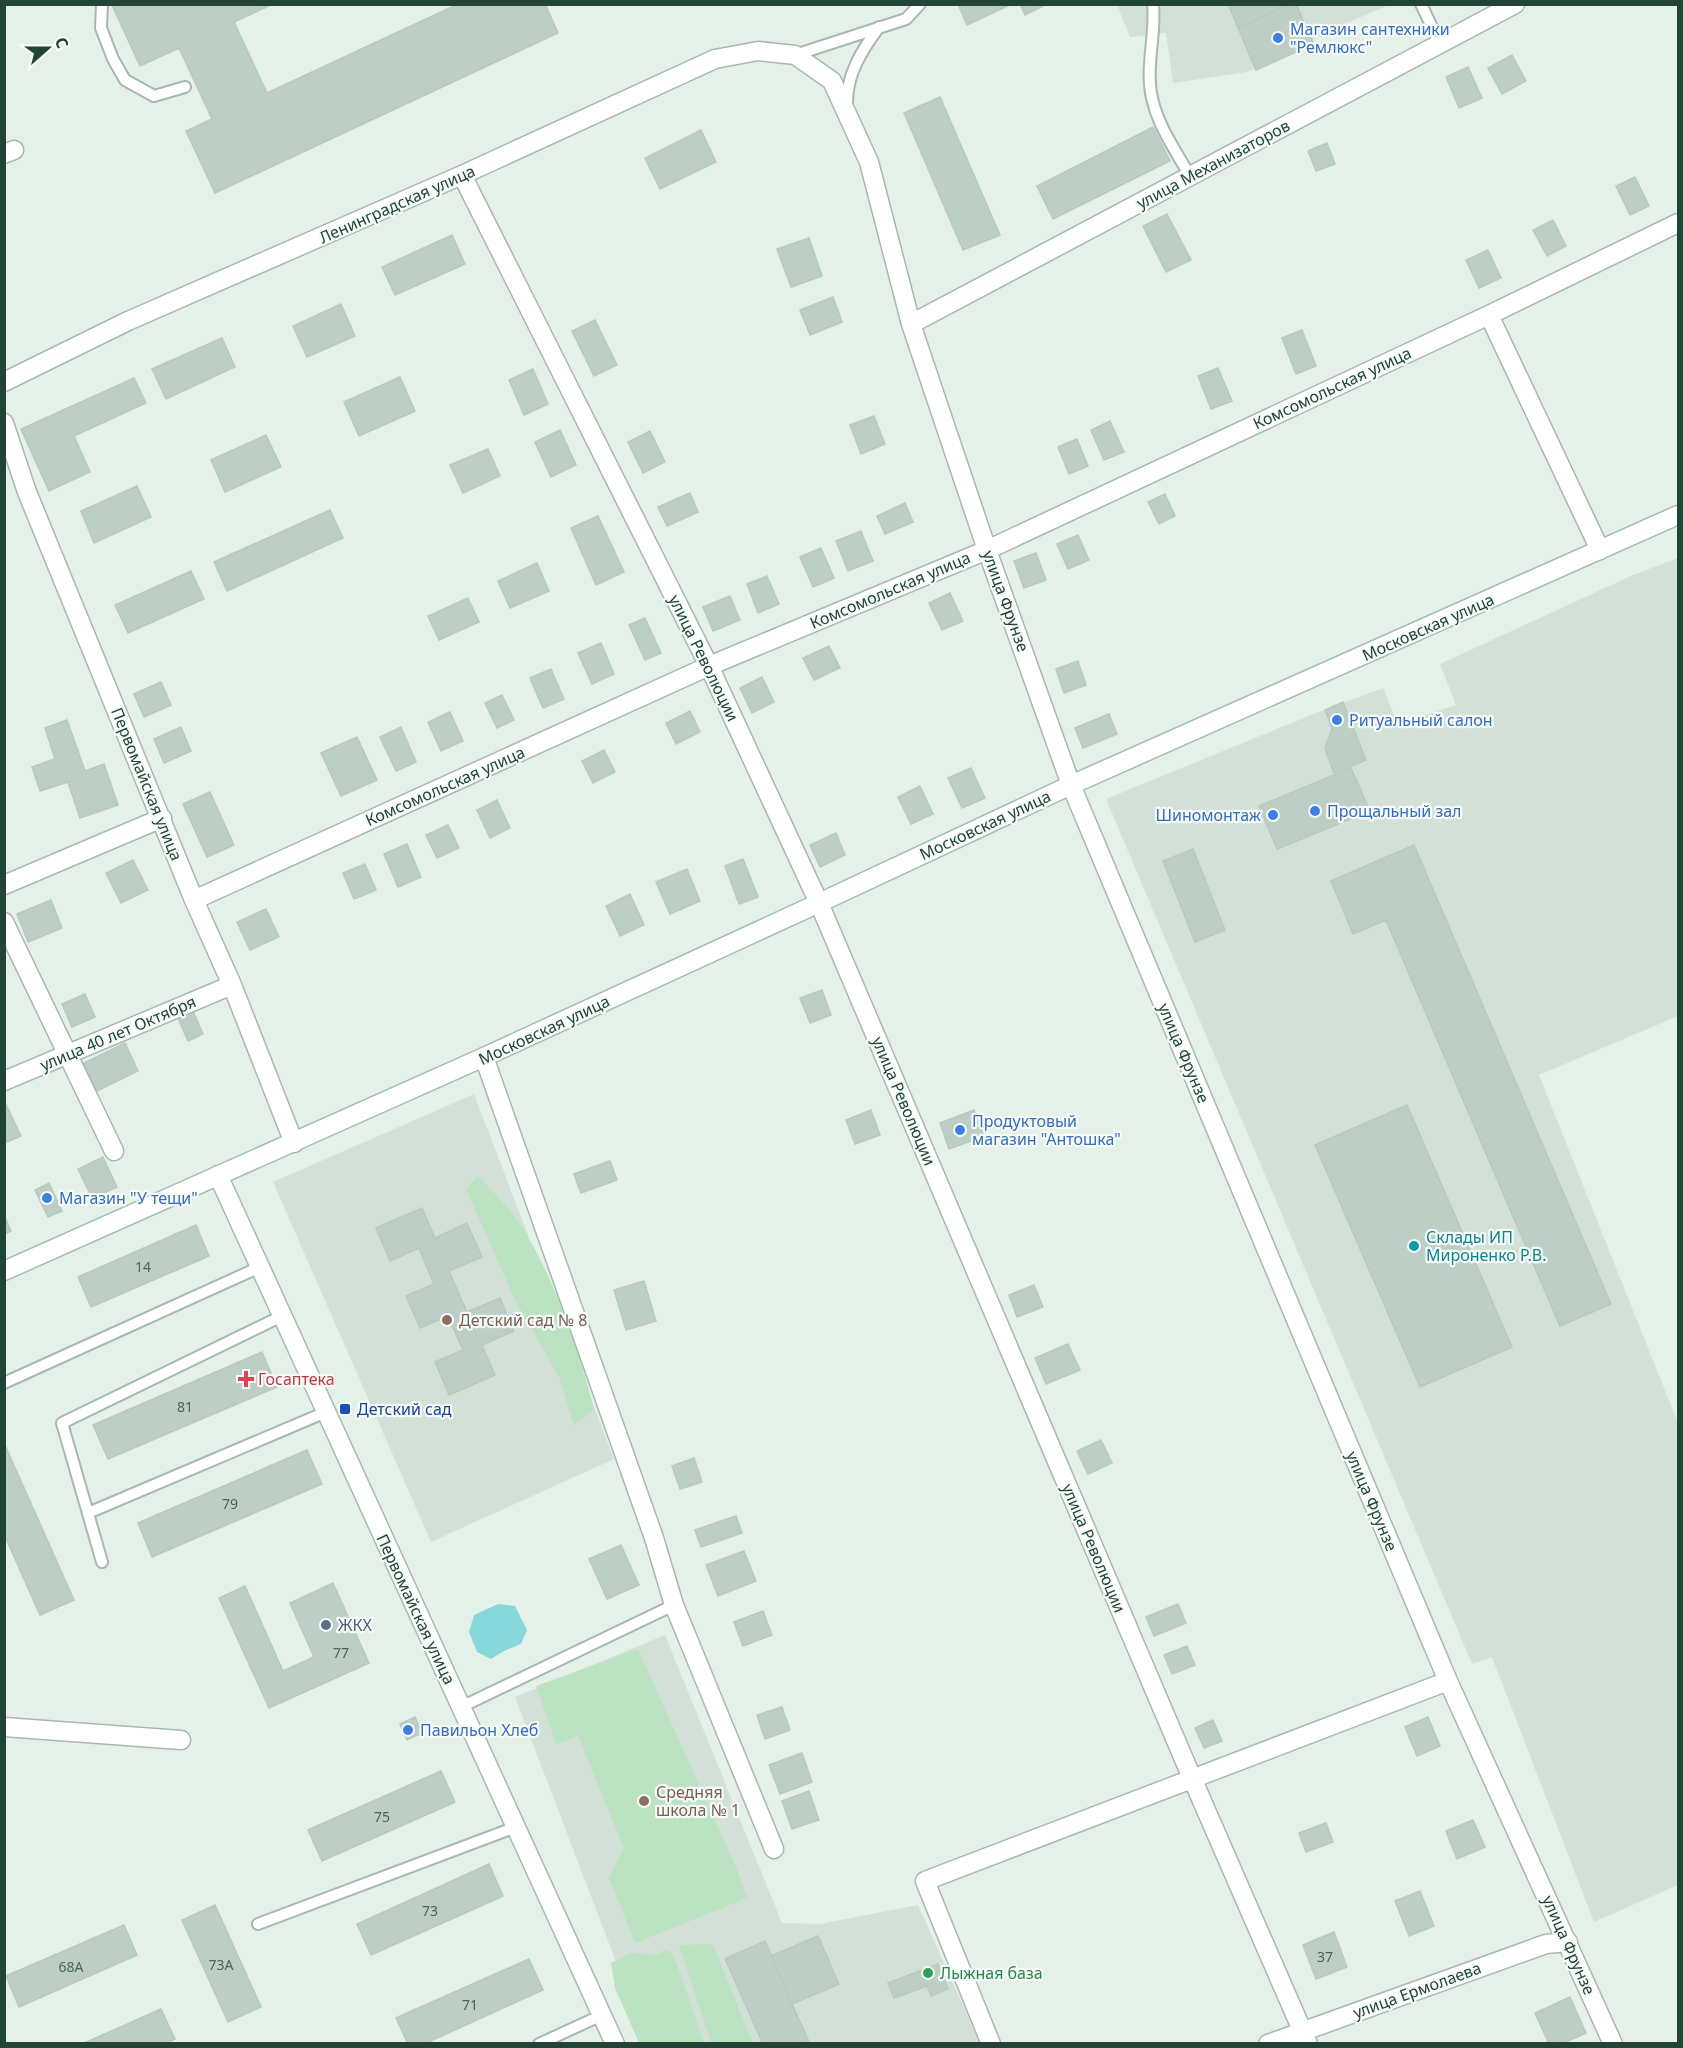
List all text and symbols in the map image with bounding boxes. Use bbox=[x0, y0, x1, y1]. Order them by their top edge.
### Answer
north arrow bbox=[18, 18, 78, 78]
place label: Магазин сантехники "Ремлюкс" bbox=[1290, 18, 1450, 58]
marker: Магазин сантехники "Ремлюкс" bbox=[1271, 31, 1285, 45]
text: С bbox=[50, 34, 74, 51]
street label: улица Механизаторов bbox=[1133, 114, 1293, 214]
street label: Ленинградская улица bbox=[316, 160, 478, 248]
street label: Комсомольская улица bbox=[1249, 342, 1415, 434]
street label: Комсомольская улица bbox=[806, 546, 974, 634]
street label: улица Фрунзе bbox=[977, 547, 1035, 655]
street label: Московская улица bbox=[1359, 588, 1497, 666]
street label: улица Революции bbox=[664, 591, 744, 725]
street label: Первомайская улица bbox=[106, 704, 188, 864]
place label: Ритуальный салон bbox=[1349, 709, 1493, 731]
marker: Ритуальный салон bbox=[1330, 713, 1344, 727]
street label: Комсомольская улица bbox=[362, 741, 528, 831]
street label: Московская улица bbox=[916, 785, 1054, 865]
place label: Прощальный зал bbox=[1327, 800, 1461, 822]
place label: Шиномонтаж bbox=[1155, 804, 1262, 826]
marker: Прощальный зал bbox=[1308, 804, 1322, 818]
marker: Шиномонтаж bbox=[1266, 808, 1280, 822]
street label: улица 40 лет Октября bbox=[37, 990, 199, 1076]
street label: Московская улица bbox=[475, 990, 613, 1070]
street label: улица Фрунзе bbox=[1153, 1000, 1215, 1106]
street label: улица Революции bbox=[867, 1033, 941, 1169]
place label: Продуктовый магазин "Антошка" bbox=[972, 1110, 1121, 1150]
marker: Продуктовый магазин "Антошка" bbox=[953, 1123, 967, 1137]
place label: Магазин "У тещи" bbox=[59, 1187, 198, 1209]
marker: Магазин "У тещи" bbox=[40, 1191, 54, 1205]
place label: Склады ИП Мироненко Р.В. bbox=[1426, 1226, 1547, 1266]
marker: Склады ИП Мироненко Р.В. bbox=[1407, 1239, 1421, 1253]
house number: 14 bbox=[135, 1257, 151, 1276]
place label: Детский сад № 8 bbox=[459, 1309, 587, 1331]
marker: Детский сад № 8 bbox=[440, 1313, 454, 1327]
place label: Госаптека bbox=[258, 1368, 335, 1390]
marker: Госаптека bbox=[239, 1372, 253, 1386]
house number: 81 bbox=[177, 1397, 193, 1416]
place label: Детский сад bbox=[357, 1398, 452, 1420]
marker: Детский сад bbox=[338, 1402, 352, 1416]
street label: улица Фрунзе bbox=[1341, 1448, 1403, 1554]
street label: улица Революции bbox=[1057, 1480, 1131, 1616]
house number: 79 bbox=[222, 1494, 238, 1513]
street label: Первомайская улица bbox=[371, 1530, 461, 1688]
place label: ЖКХ bbox=[338, 1614, 372, 1636]
marker: ЖКХ bbox=[319, 1618, 333, 1632]
house number: 77 bbox=[333, 1643, 349, 1662]
place label: Павильон Хлеб bbox=[420, 1719, 538, 1741]
marker: Павильон Хлеб bbox=[401, 1723, 415, 1737]
place label: Средняя школа № 1 bbox=[656, 1781, 740, 1821]
marker: Средняя школа № 1 bbox=[637, 1794, 651, 1808]
house number: 75 bbox=[374, 1807, 390, 1826]
street label: улица Фрунзе bbox=[1537, 1892, 1601, 1998]
house number: 73 bbox=[422, 1901, 438, 1920]
house number: 37 bbox=[1317, 1947, 1333, 1966]
house number: 73А bbox=[209, 1955, 234, 1974]
house number: 68А bbox=[59, 1957, 84, 1976]
street label: улица Ермолаева bbox=[1350, 1957, 1484, 2023]
place label: Лыжная база bbox=[940, 1962, 1043, 1984]
marker: Лыжная база bbox=[921, 1966, 935, 1980]
house number: 71 bbox=[462, 1995, 478, 2014]

